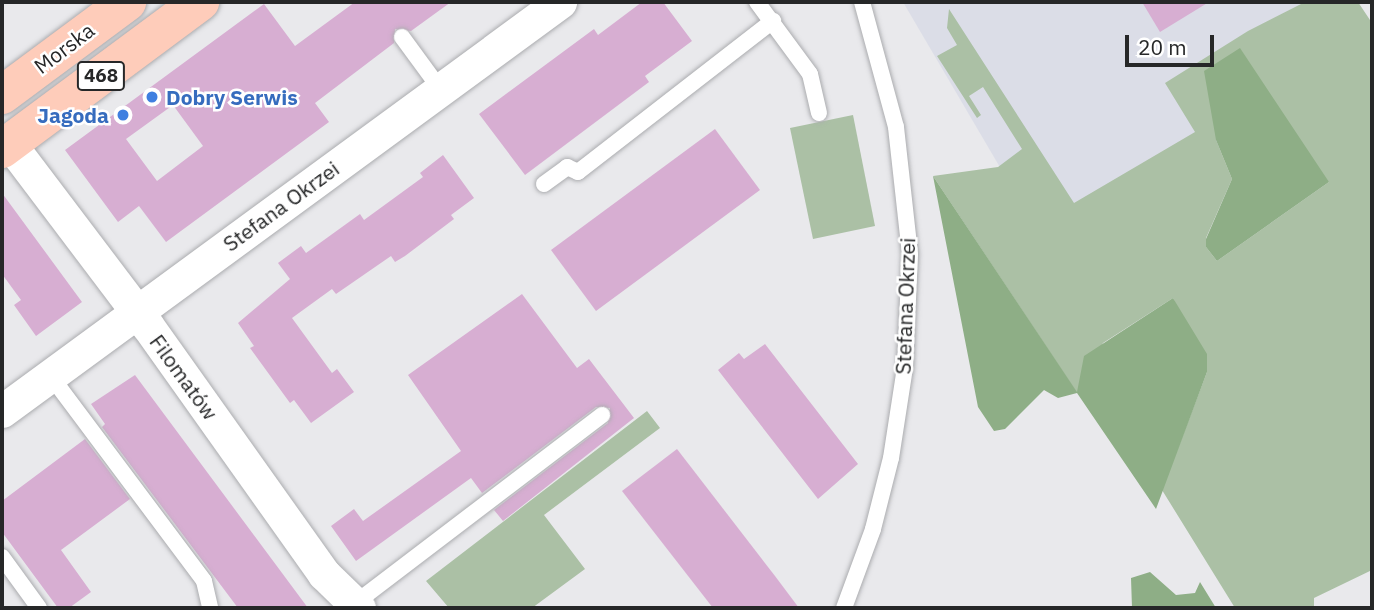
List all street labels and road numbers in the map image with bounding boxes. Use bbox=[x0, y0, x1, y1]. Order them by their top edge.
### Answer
street label: Morska bbox=[29, 17, 99, 79]
road number: 468 bbox=[76, 60, 126, 92]
street label: Stefana Okrzei bbox=[218, 156, 344, 256]
street label: Stefana Okrzei bbox=[890, 237, 920, 375]
street label: Filomatów bbox=[145, 330, 223, 424]

